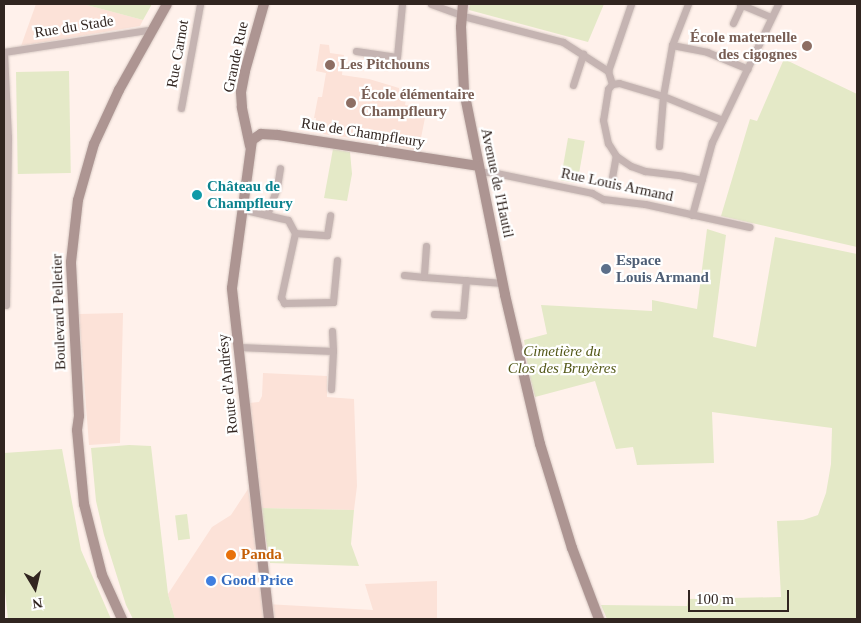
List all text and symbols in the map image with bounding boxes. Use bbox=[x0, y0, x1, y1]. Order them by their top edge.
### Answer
street label: Rue du Stade bbox=[33, 12, 115, 42]
street label: Rue Carnot bbox=[163, 19, 193, 89]
street label: Grande Rue bbox=[220, 20, 252, 94]
place label: École maternelle des cigognes bbox=[690, 28, 797, 63]
marker: École maternelle des cigognes bbox=[801, 40, 813, 52]
place label: Les Pitchouns bbox=[340, 56, 430, 74]
marker: Les Pitchouns bbox=[324, 59, 336, 71]
place label: École élémentaire Champfleury bbox=[361, 85, 474, 120]
marker: École élémentaire Champfleury bbox=[345, 97, 357, 109]
street label: Rue de Champfleury bbox=[300, 114, 426, 152]
street label: Avenue de l'Hautil bbox=[477, 127, 517, 239]
street label: Rue Louis Armand bbox=[559, 164, 675, 206]
place label: Château de Champfleury bbox=[207, 177, 293, 212]
marker: Château de Champfleury bbox=[191, 189, 203, 201]
place label: Espace Louis Armand bbox=[616, 251, 710, 286]
street label: Boulevard Pelletier bbox=[48, 254, 70, 370]
marker: Espace Louis Armand bbox=[600, 263, 612, 275]
street label: Route d'Andrésy bbox=[214, 333, 242, 435]
park label: Cimetière du Clos des Bruyères bbox=[508, 342, 616, 377]
place label: Panda bbox=[241, 546, 282, 564]
marker: Panda bbox=[225, 549, 237, 561]
north arrow bbox=[10, 563, 60, 613]
place label: Good Price bbox=[221, 572, 293, 590]
marker: Good Price bbox=[205, 575, 217, 587]
scale bar bbox=[691, 580, 792, 612]
text: 100 m bbox=[696, 591, 734, 607]
text: N bbox=[31, 595, 44, 612]

